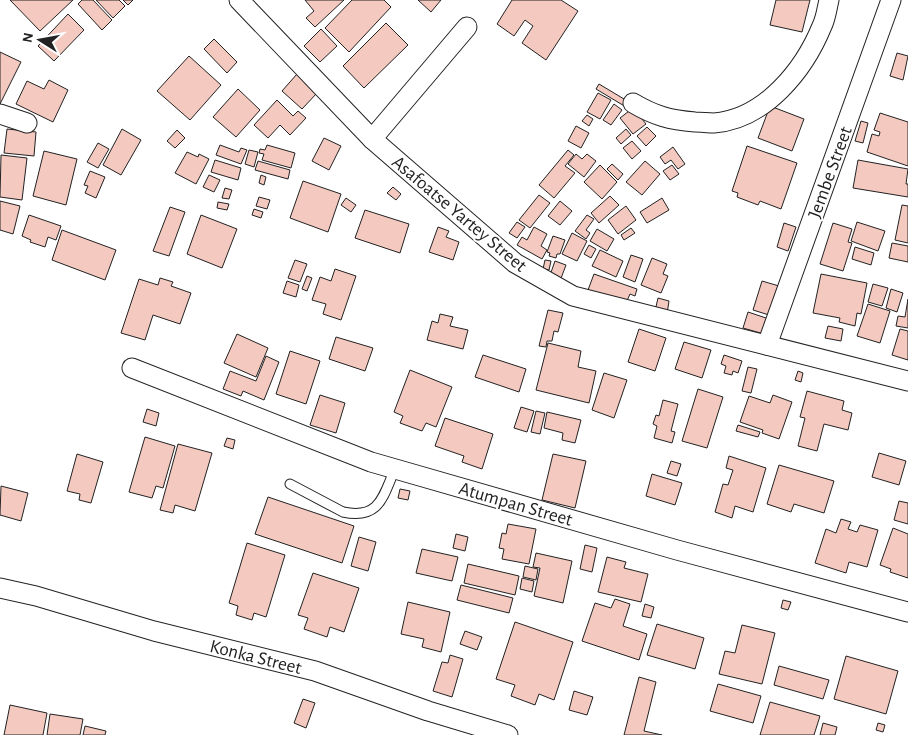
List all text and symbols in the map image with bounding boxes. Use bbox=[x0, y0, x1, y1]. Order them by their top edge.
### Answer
north arrow bbox=[15, 15, 65, 65]
text: N bbox=[20, 32, 36, 44]
street label: Jembe Street bbox=[805, 124, 856, 221]
street label: Asafoatse Yartey Street bbox=[388, 152, 530, 276]
street label: Atumpan Street bbox=[457, 479, 575, 530]
street label: Konka Street bbox=[208, 637, 303, 678]

